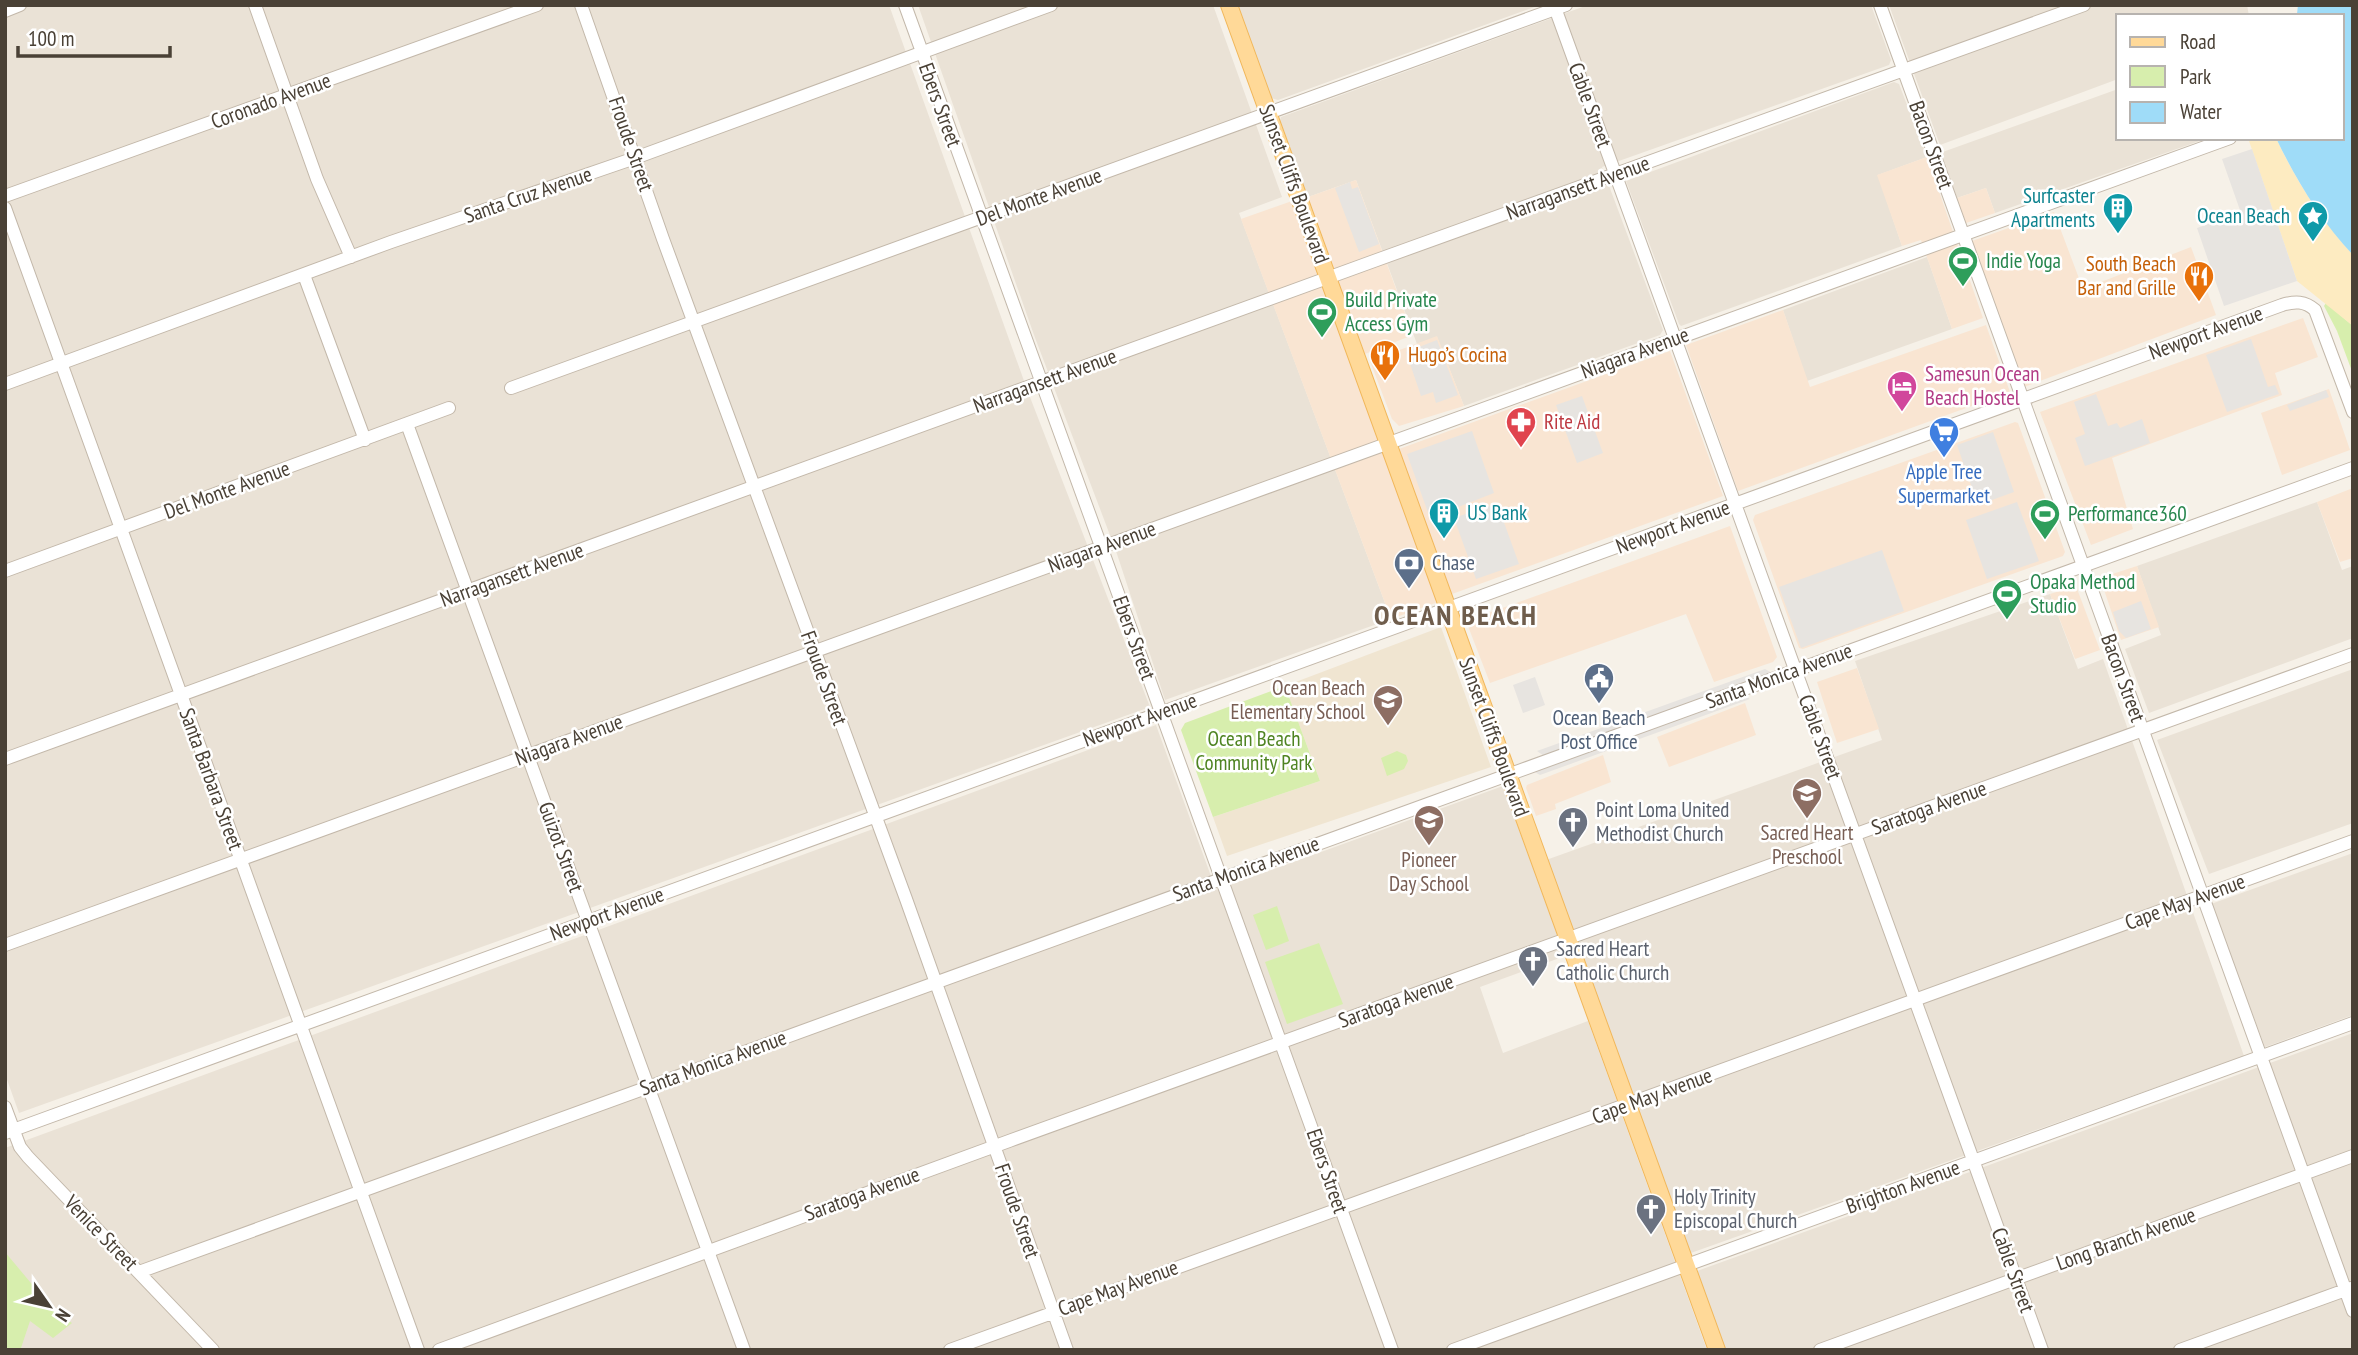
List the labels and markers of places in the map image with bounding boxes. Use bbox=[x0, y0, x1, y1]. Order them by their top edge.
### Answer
place label: Surfcaster Apartments bbox=[2011, 182, 2095, 233]
building icon: Surfcaster Apartments bbox=[2101, 191, 2135, 235]
place icon: Ocean Beach bbox=[2296, 199, 2330, 243]
place label: Ocean Beach bbox=[2197, 202, 2290, 229]
sports icon: Indie Yoga bbox=[1946, 244, 1980, 288]
place label: Indie Yoga bbox=[1986, 247, 2061, 274]
place label: South Beach Bar and Grille bbox=[2077, 250, 2176, 301]
restaurant icon: South Beach Bar and Grille bbox=[2182, 259, 2216, 303]
place label: Build Private Access Gym bbox=[1345, 286, 1437, 337]
sports icon: Build Private Access Gym bbox=[1305, 295, 1339, 339]
restaurant icon: Hugo’s Cocina bbox=[1368, 338, 1402, 382]
place label: Hugo’s Cocina bbox=[1408, 341, 1507, 368]
place label: Samesun Ocean Beach Hostel bbox=[1925, 360, 2040, 411]
hotel icon: Samesun Ocean Beach Hostel bbox=[1885, 369, 1919, 413]
pharmacy icon: Rite Aid bbox=[1504, 405, 1538, 449]
place label: Rite Aid bbox=[1544, 408, 1600, 435]
supermarket icon: Apple Tree Supermarket bbox=[1927, 415, 1961, 459]
place label: Apple Tree Supermarket bbox=[1898, 458, 1990, 509]
building icon: US Bank bbox=[1427, 496, 1461, 540]
sports icon: Performance360 bbox=[2028, 497, 2062, 541]
place label: US Bank bbox=[1467, 499, 1527, 526]
place label: Performance360 bbox=[2068, 500, 2187, 527]
bank icon: Chase bbox=[1392, 546, 1426, 590]
place label: Chase bbox=[1432, 549, 1475, 576]
place label: Opaka Method Studio bbox=[2030, 568, 2135, 619]
sports icon: Opaka Method Studio bbox=[1990, 577, 2024, 621]
public building icon: Ocean Beach Post Office bbox=[1582, 661, 1616, 705]
place label: Ocean Beach Elementary School bbox=[1230, 674, 1365, 725]
school or university icon: Ocean Beach Elementary School bbox=[1371, 683, 1405, 727]
place label: Ocean Beach Post Office bbox=[1552, 704, 1646, 755]
school or university icon: Sacred Heart Preschool bbox=[1790, 776, 1824, 820]
place label: Point Loma United Methodist Church bbox=[1596, 796, 1729, 847]
school or university icon: Pioneer Day School bbox=[1412, 803, 1446, 847]
church icon: Point Loma United Methodist Church bbox=[1556, 805, 1590, 849]
place label: Sacred Heart Preschool bbox=[1760, 819, 1854, 870]
place label: Pioneer Day School bbox=[1389, 846, 1469, 897]
place label: Sacred Heart Catholic Church bbox=[1556, 935, 1669, 986]
church icon: Sacred Heart Catholic Church bbox=[1516, 944, 1550, 988]
place label: Holy Trinity Episcopal Church bbox=[1674, 1183, 1797, 1234]
church icon: Holy Trinity Episcopal Church bbox=[1634, 1192, 1668, 1236]

